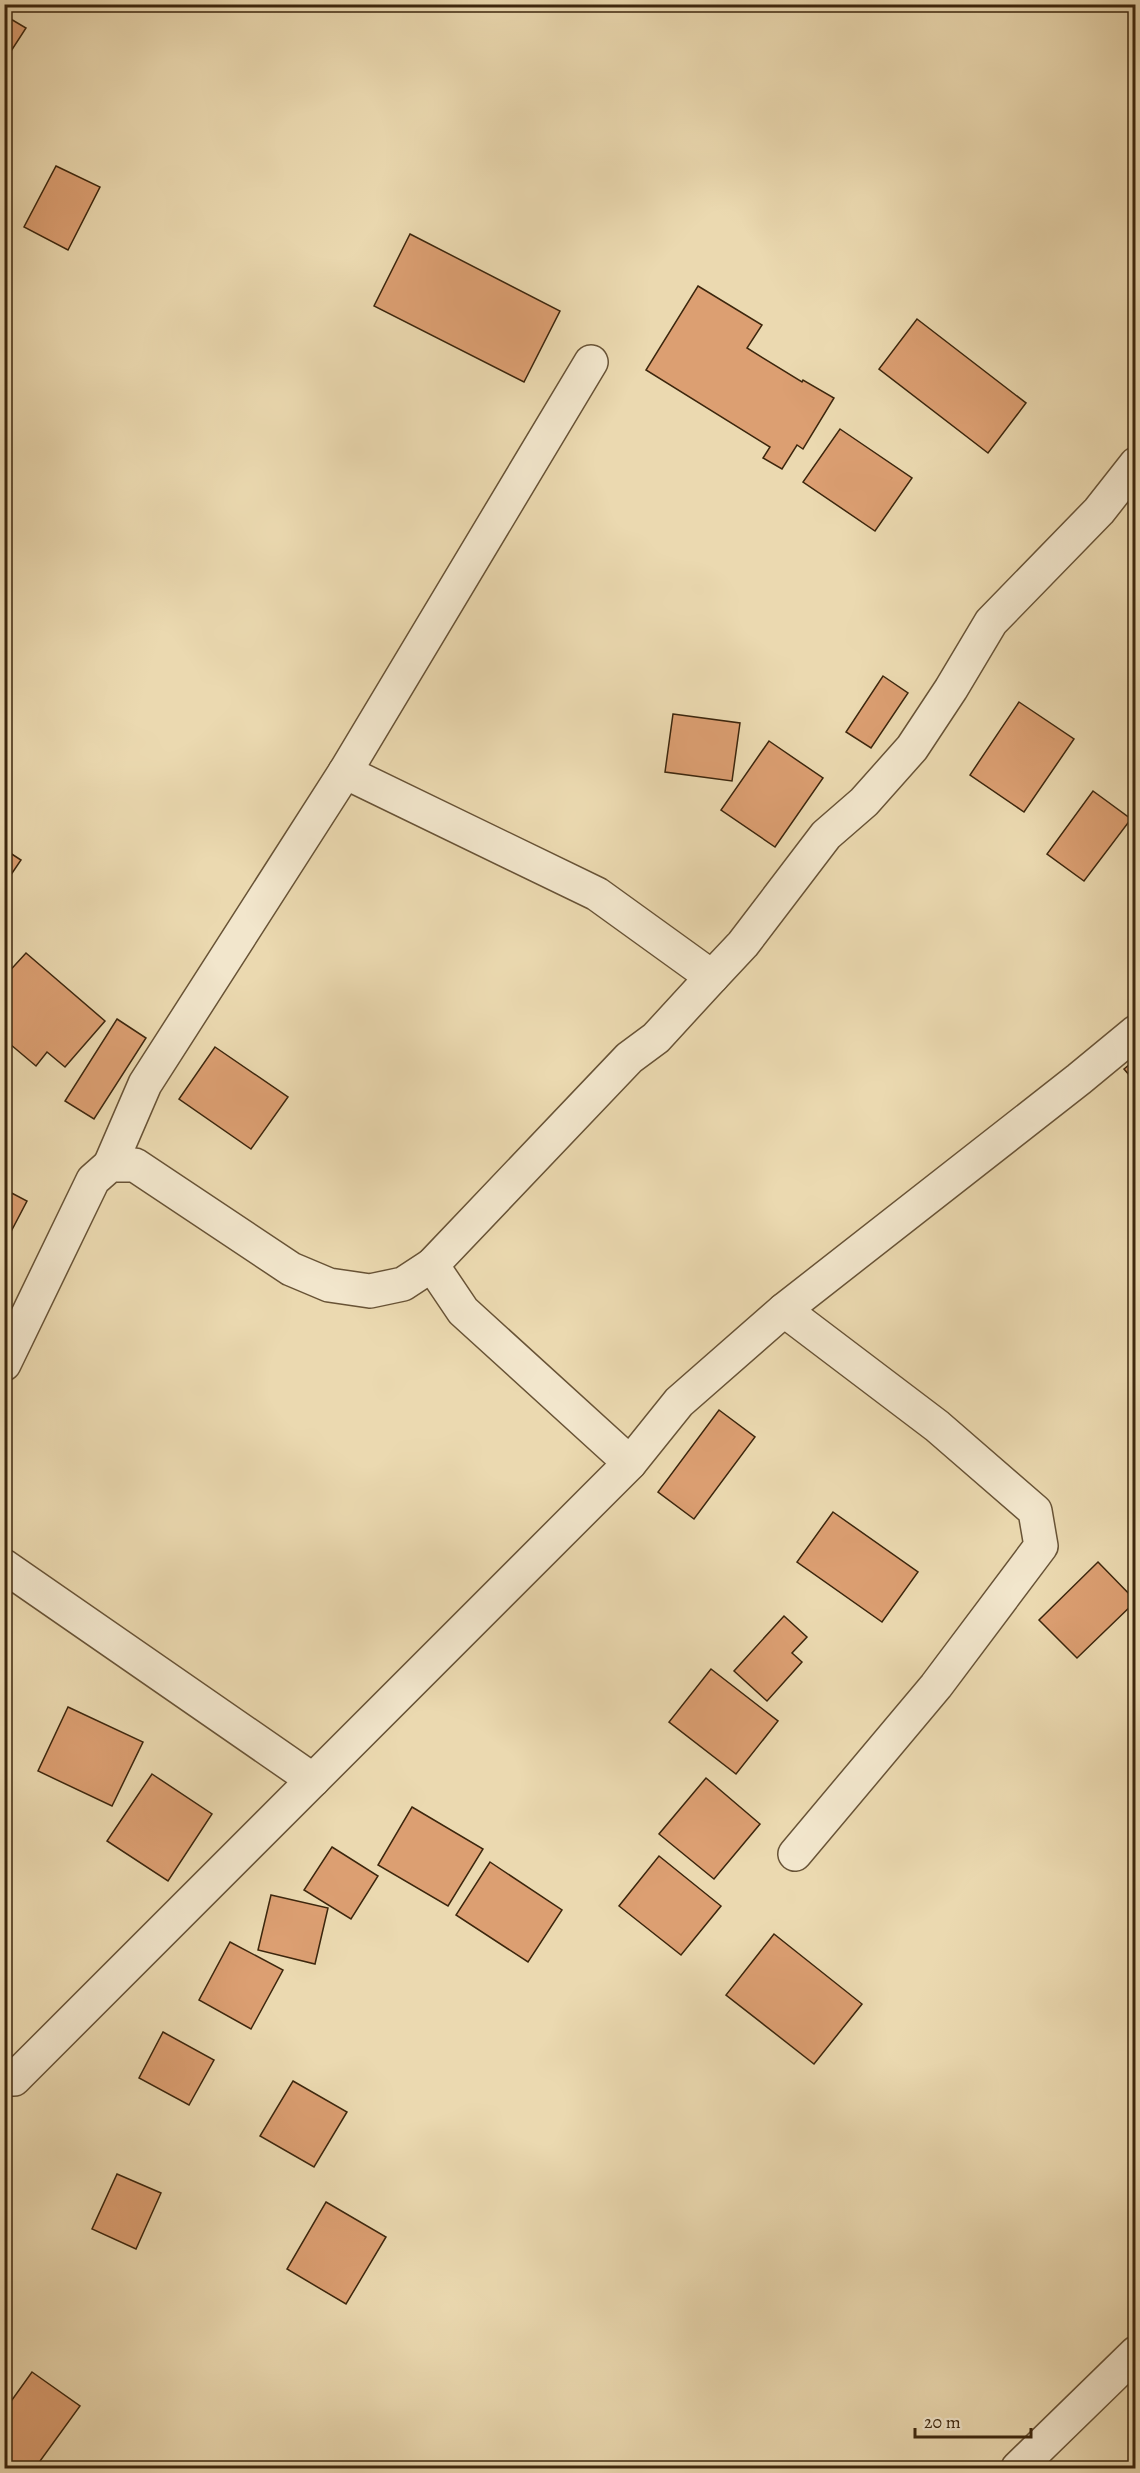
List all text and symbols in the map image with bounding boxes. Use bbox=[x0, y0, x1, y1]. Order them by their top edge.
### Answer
scale bar bbox=[915, 2401, 1030, 2439]
text: 20 m bbox=[924, 2410, 961, 2434]

